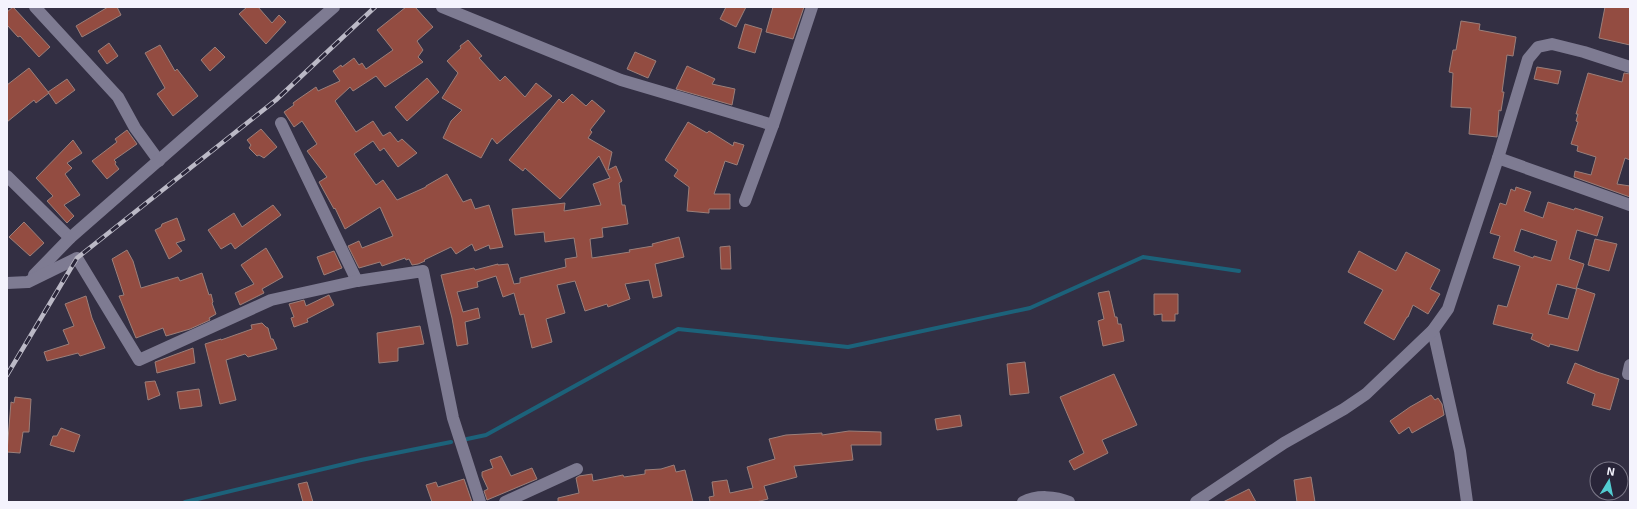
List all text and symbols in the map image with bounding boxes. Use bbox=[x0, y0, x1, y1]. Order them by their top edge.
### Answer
north arrow bbox=[1589, 461, 1629, 501]
text: N bbox=[1606, 464, 1616, 478]

